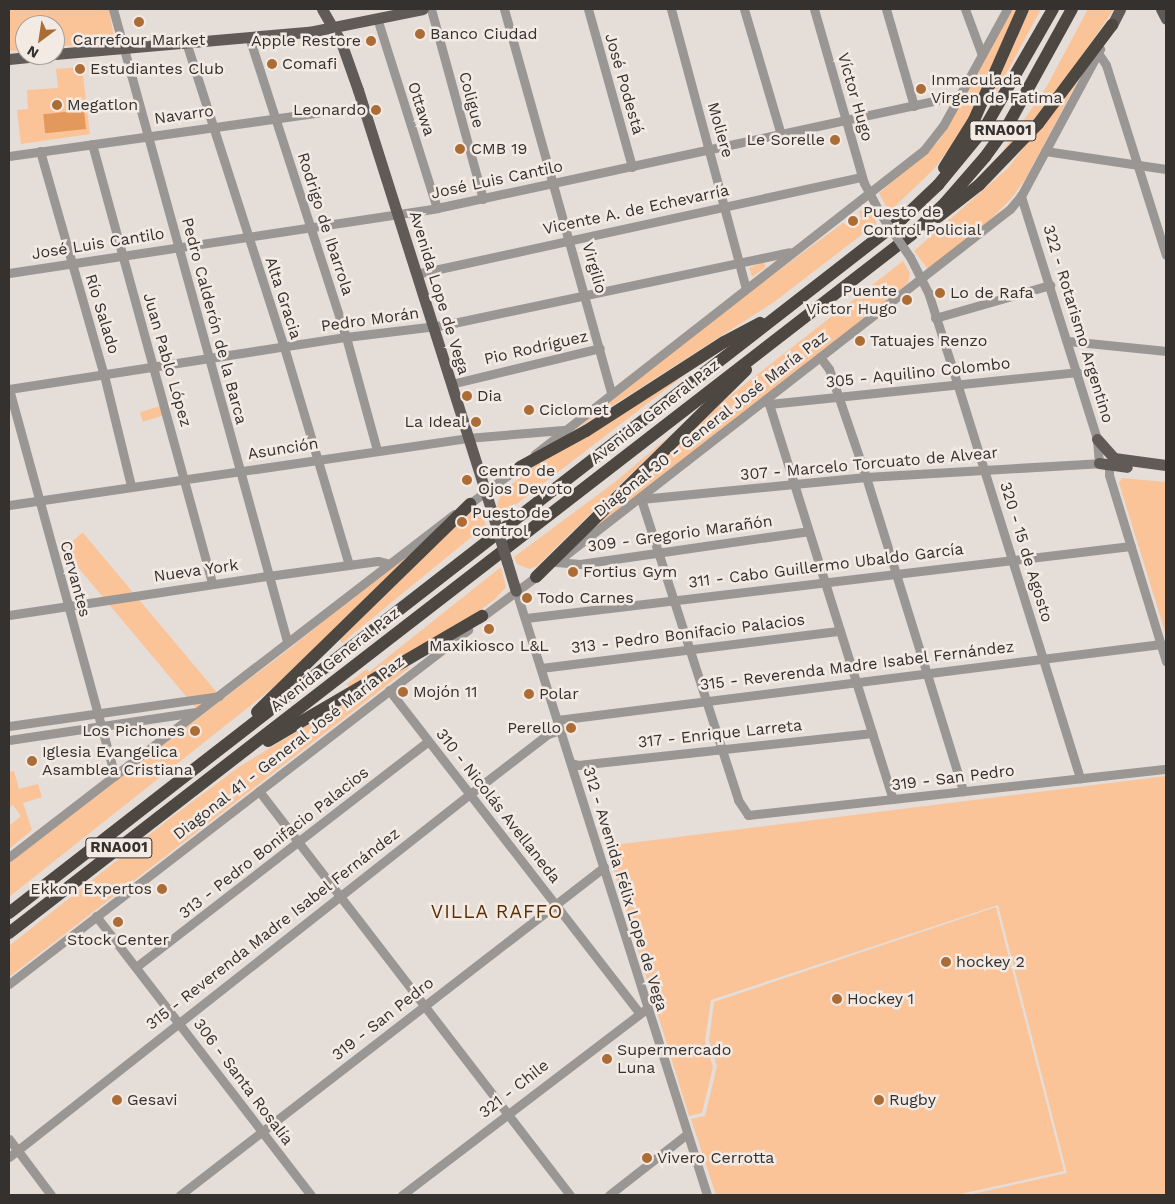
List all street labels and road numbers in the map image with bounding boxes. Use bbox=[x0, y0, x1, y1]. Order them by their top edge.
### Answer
street label: José Podestá bbox=[600, 31, 648, 137]
street label: Víctor Hugo bbox=[833, 50, 877, 144]
street label: Coligue bbox=[454, 70, 488, 130]
street label: Ottawa bbox=[403, 80, 439, 138]
street label: Moliere bbox=[703, 100, 737, 160]
street label: Navarro bbox=[153, 101, 215, 129]
road number: RNA001 bbox=[969, 118, 1037, 144]
street label: Rodrigo de Ibarrola bbox=[293, 150, 357, 298]
street label: José Luis Cantilo bbox=[429, 157, 565, 203]
street label: Vicente A. de Echevarría bbox=[541, 181, 731, 239]
street label: Avenida Lope de Vega bbox=[405, 208, 473, 378]
street label: Pedro Calderón de la Barca bbox=[177, 215, 251, 427]
street label: 322 - Rotarismo Argentino bbox=[1039, 222, 1117, 426]
street label: José Luis Cantilo bbox=[30, 224, 166, 264]
street label: Virgilio bbox=[578, 240, 610, 296]
street label: Alta Gracia bbox=[261, 254, 305, 342]
street label: Río Salado bbox=[81, 272, 123, 356]
street label: Juan Pablo López bbox=[139, 291, 195, 429]
street label: Pedro Morán bbox=[320, 304, 420, 336]
street label: Diagonal 30 - General José María Paz bbox=[590, 326, 832, 522]
street label: Pio Rodríguez bbox=[482, 327, 590, 369]
street label: 305 - Aquilino Colombo bbox=[824, 354, 1012, 392]
street label: Avenida General Paz bbox=[586, 355, 724, 469]
street label: Asunción bbox=[246, 434, 320, 464]
street label: 307 - Marcelo Torcuato de Alvear bbox=[739, 443, 999, 485]
street label: 320 - 15 de Agosto bbox=[995, 479, 1057, 625]
street label: 309 - Gregorio Marañón bbox=[586, 512, 774, 556]
street label: Cervantes bbox=[56, 539, 94, 619]
street label: 311 - Cabo Guillermo Ubaldo García bbox=[687, 540, 965, 592]
street label: Nueva York bbox=[152, 555, 240, 587]
street label: Avenida General Paz bbox=[266, 603, 404, 717]
street label: 313 - Pedro Bonifacio Palacios bbox=[570, 610, 806, 658]
street label: 315 - Reverenda Madre Isabel Fernández bbox=[698, 637, 1016, 695]
street label: Diagonal 41 - General José María Paz bbox=[169, 651, 409, 845]
street label: 317 - Enrique Larreta bbox=[637, 716, 803, 752]
street label: 310 - Nicolás Avellaneda bbox=[431, 725, 565, 887]
street label: 319 - San Pedro bbox=[890, 761, 1016, 795]
street label: 313 - Pedro Bonifacio Palacios bbox=[175, 763, 373, 923]
street label: 312 - Avenida Félix Lope de Vega bbox=[578, 764, 672, 1014]
street label: 315 - Reverenda Madre Isabel Fernández bbox=[142, 824, 404, 1034]
road number: RNA001 bbox=[85, 836, 153, 860]
street label: 319 - San Pedro bbox=[328, 973, 438, 1065]
street label: 306 - Santa Rosalía bbox=[189, 1015, 297, 1149]
street label: 321 - Chile bbox=[475, 1056, 553, 1122]

